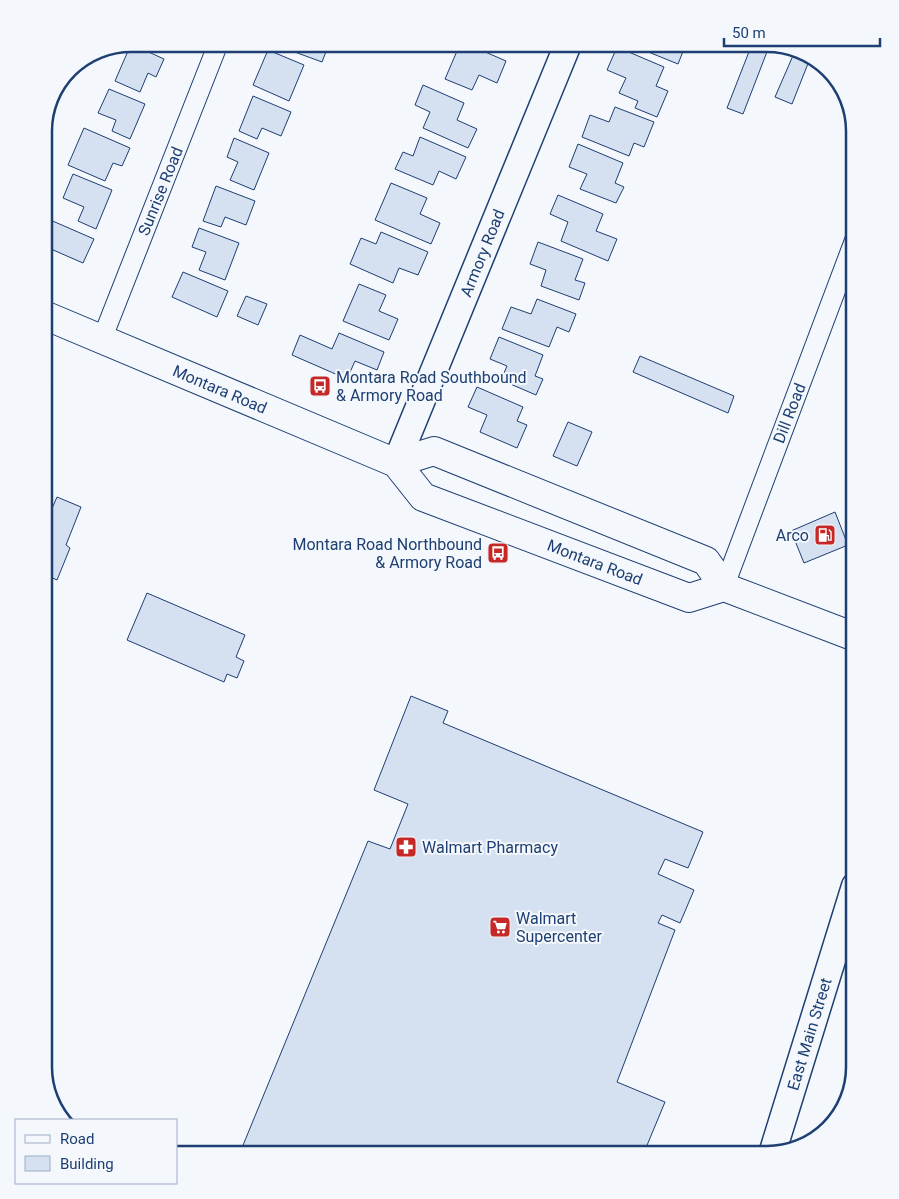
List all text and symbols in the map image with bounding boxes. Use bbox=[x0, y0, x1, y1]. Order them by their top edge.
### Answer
scale bar bbox=[724, 15, 880, 47]
text: 50 m bbox=[732, 24, 766, 42]
street label: Sunrise Road bbox=[134, 144, 187, 238]
street label: Armory Road bbox=[456, 207, 509, 300]
street label: Montara Road bbox=[170, 361, 270, 418]
place label: Montara Road Southbound & Armory Road bbox=[336, 368, 527, 405]
bus stop icon: Montara Road Southbound & Armory Road bbox=[308, 374, 332, 398]
street label: Dill Road bbox=[769, 380, 810, 446]
fuel station icon: Arco bbox=[813, 523, 837, 547]
place label: Arco bbox=[776, 526, 809, 545]
place label: Montara Road Northbound & Armory Road bbox=[292, 535, 482, 572]
street label: Montara Road bbox=[545, 536, 645, 589]
bus stop icon: Montara Road Northbound & Armory Road bbox=[486, 541, 510, 565]
pharmacy icon: Walmart Pharmacy bbox=[394, 835, 418, 859]
place label: Walmart Pharmacy bbox=[422, 838, 558, 857]
place label: Walmart Supercenter bbox=[516, 909, 602, 946]
supermarket icon: Walmart Supercenter bbox=[488, 915, 512, 939]
street label: East Main Street bbox=[783, 975, 836, 1093]
legend bbox=[15, 1119, 178, 1184]
text: Road bbox=[60, 1130, 94, 1148]
text: Building bbox=[60, 1155, 114, 1173]

